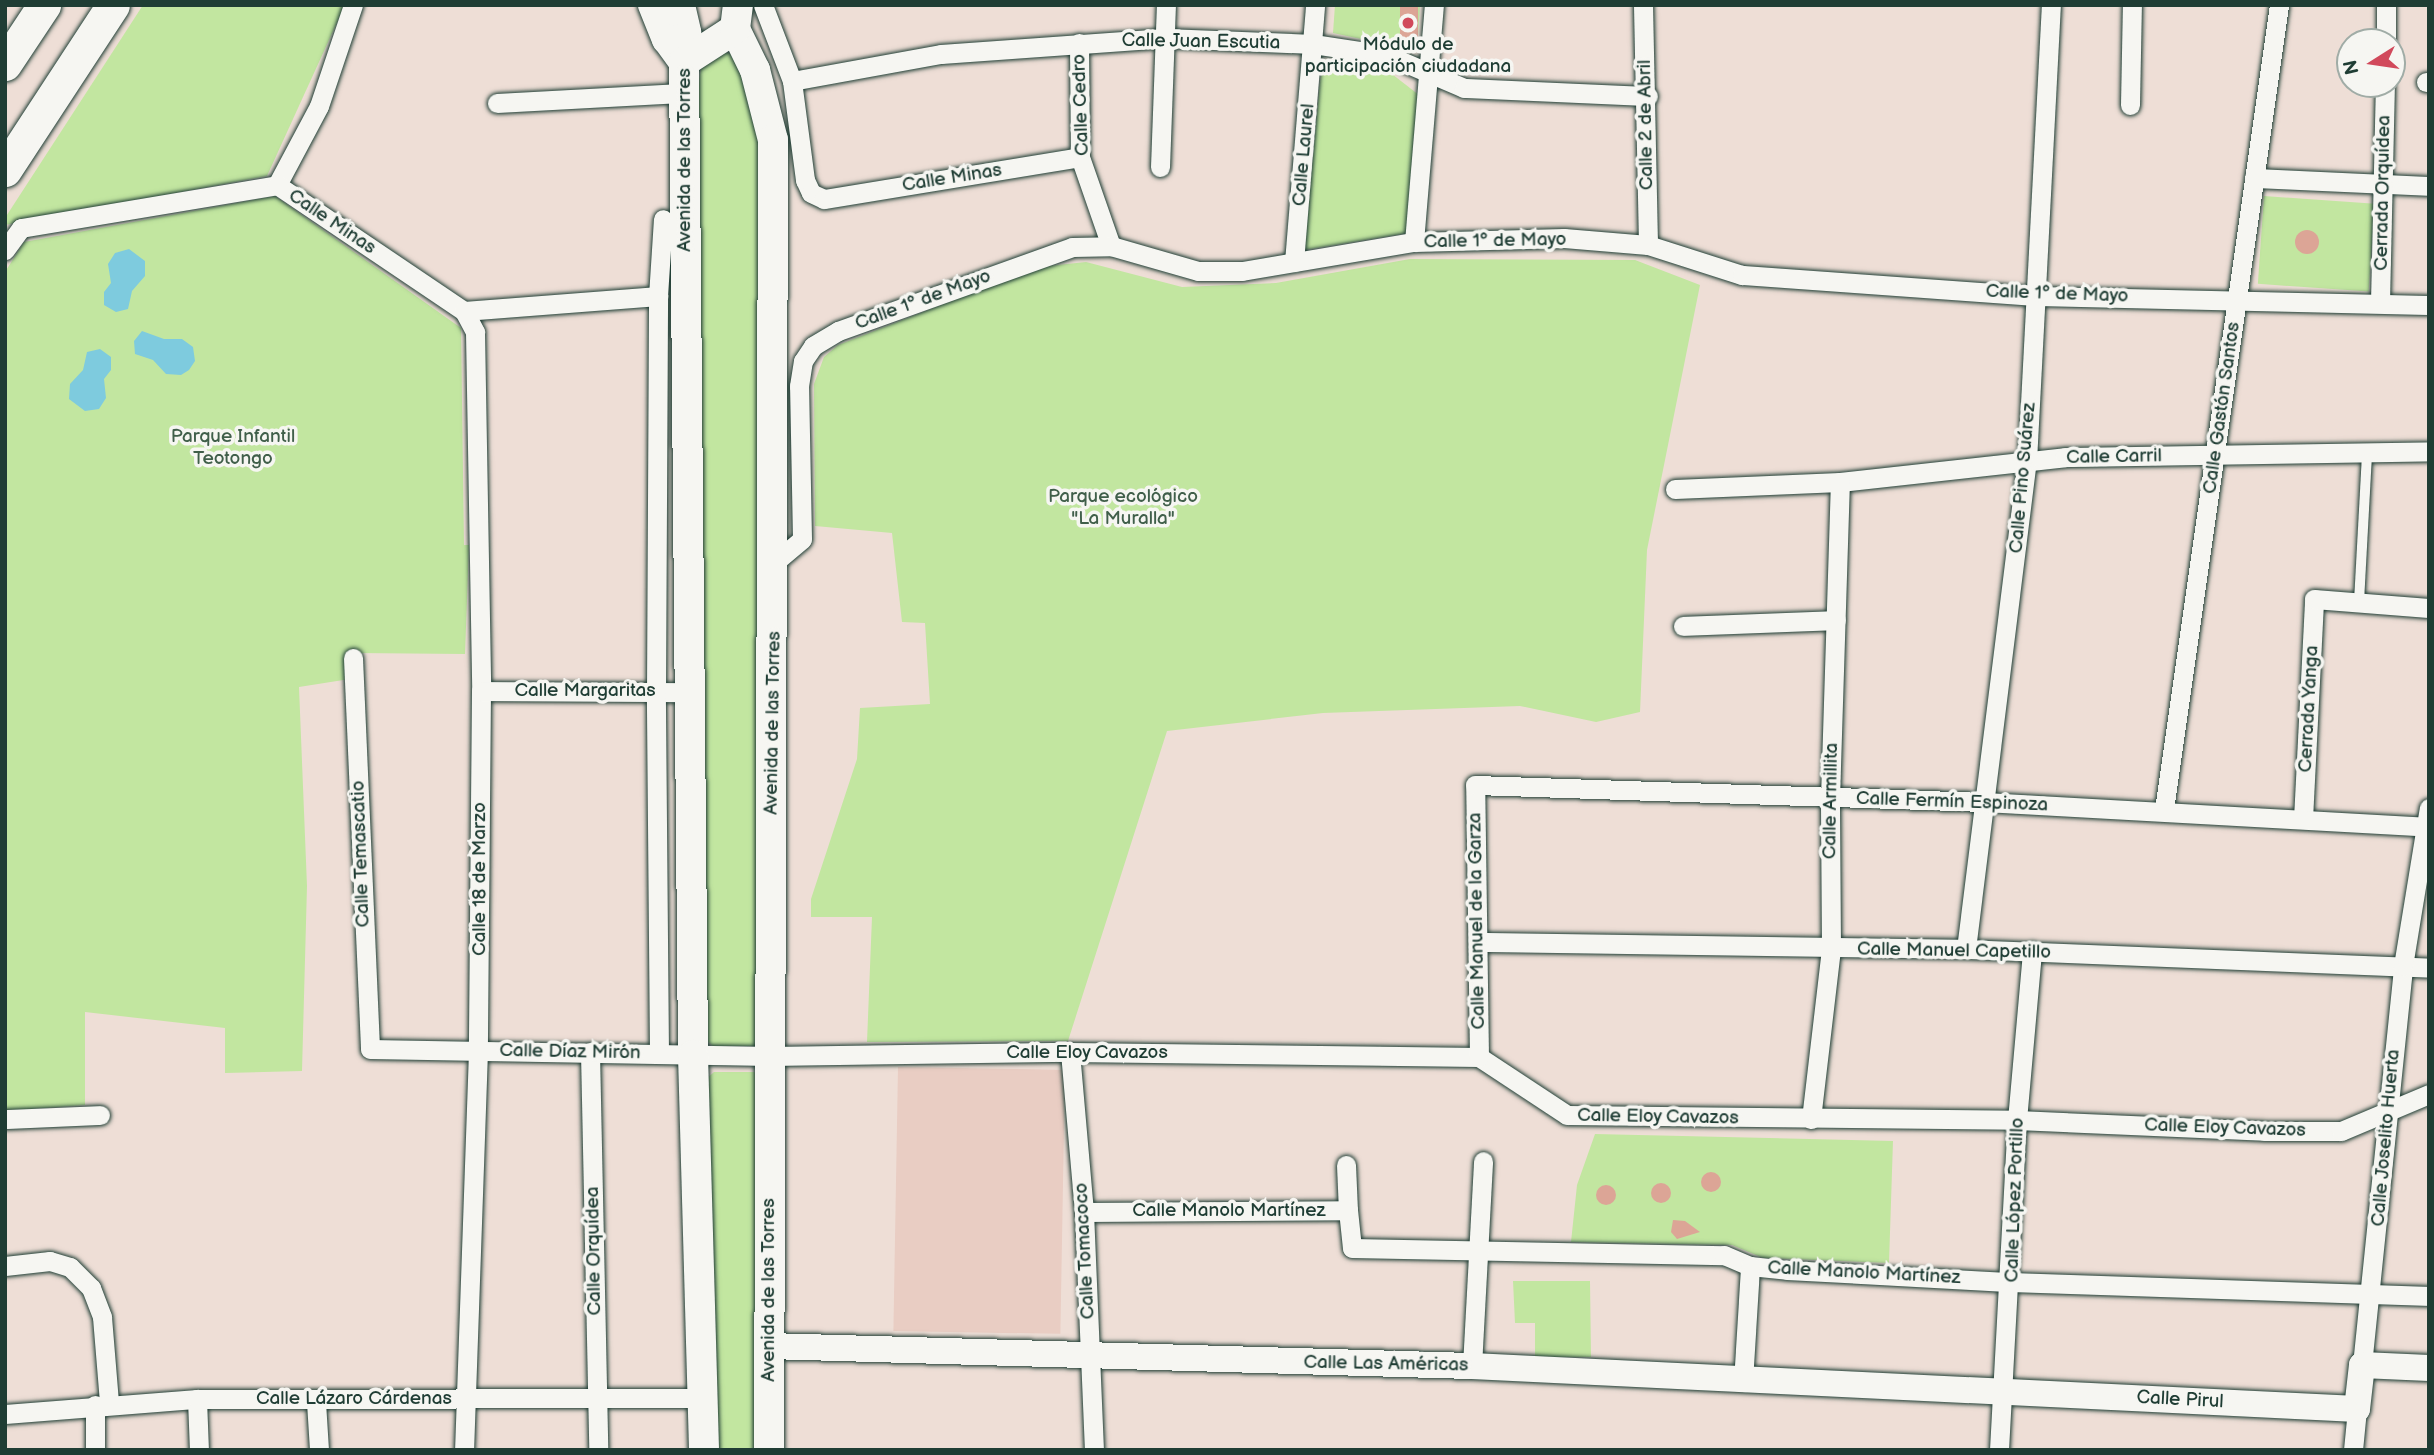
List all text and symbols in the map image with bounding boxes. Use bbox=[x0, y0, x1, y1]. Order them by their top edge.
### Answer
marker: Módulo de participación ciudadana bbox=[1400, 15, 1416, 31]
north arrow bbox=[2336, 28, 2406, 98]
street label: Calle Juan Escutia bbox=[1121, 29, 1281, 55]
place label: Módulo de participación ciudadana bbox=[1305, 34, 1511, 78]
street label: Calle Cedro bbox=[1068, 54, 1094, 156]
text: N bbox=[2339, 58, 2365, 76]
street label: Calle 2 de Abril bbox=[1633, 60, 1659, 190]
street label: Avenida de las Torres bbox=[674, 68, 696, 252]
street label: Calle Laurel bbox=[1288, 103, 1320, 207]
street label: Cerrada Orquídea bbox=[2370, 115, 2396, 271]
street label: Calle Minas bbox=[900, 159, 1004, 197]
street label: Calle Minas bbox=[284, 184, 380, 260]
street label: Calle 1º de Mayo bbox=[1423, 228, 1567, 254]
street label: Calle 1º de Mayo bbox=[852, 265, 994, 335]
street label: Calle 1º de Mayo bbox=[1985, 280, 2129, 308]
street label: Calle Gastón Santos bbox=[2199, 320, 2245, 496]
street label: Calle Pino Suárez bbox=[2005, 401, 2041, 555]
park label: Parque Infantil Teotongo bbox=[171, 426, 295, 470]
street label: Calle Carril bbox=[2066, 445, 2162, 469]
park label: Parque ecológico "La Muralla" bbox=[1048, 486, 1198, 530]
street label: Avenida de las Torres bbox=[760, 631, 786, 815]
street label: Cerrada Yanga bbox=[2294, 644, 2324, 774]
street label: Calle Margaritas bbox=[514, 680, 656, 702]
street label: Calle Armillita bbox=[1819, 743, 1843, 859]
street label: Calle Temascatio bbox=[347, 780, 375, 928]
street label: Calle Fermín Espinoza bbox=[1856, 787, 2048, 817]
street label: Calle 18 de Marzo bbox=[469, 802, 491, 956]
street label: Calle Manuel de la Garza bbox=[1464, 812, 1490, 1030]
street label: Calle Manuel Capetillo bbox=[1857, 938, 2051, 964]
street label: Calle Díaz Mirón bbox=[499, 1039, 641, 1065]
street label: Calle Eloy Cavazos bbox=[1006, 1042, 1168, 1064]
street label: Calle Joselito Huerta bbox=[2367, 1048, 2405, 1228]
street label: Calle Eloy Cavazos bbox=[1576, 1104, 1740, 1130]
street label: Calle Eloy Cavazos bbox=[2143, 1114, 2307, 1142]
street label: Calle López Portillo bbox=[2001, 1117, 2029, 1283]
street label: Calle Tomacoco bbox=[1070, 1182, 1100, 1320]
street label: Calle Orquídea bbox=[581, 1186, 607, 1316]
street label: Avenida de las Torres bbox=[758, 1198, 780, 1382]
street label: Calle Manolo Martínez bbox=[1132, 1200, 1326, 1222]
street label: Calle Manolo Martínez bbox=[1767, 1257, 1961, 1289]
street label: Calle Las Américas bbox=[1303, 1351, 1469, 1377]
street label: Calle Pirul bbox=[2136, 1386, 2224, 1414]
street label: Calle Lázaro Cárdenas bbox=[256, 1388, 452, 1410]

